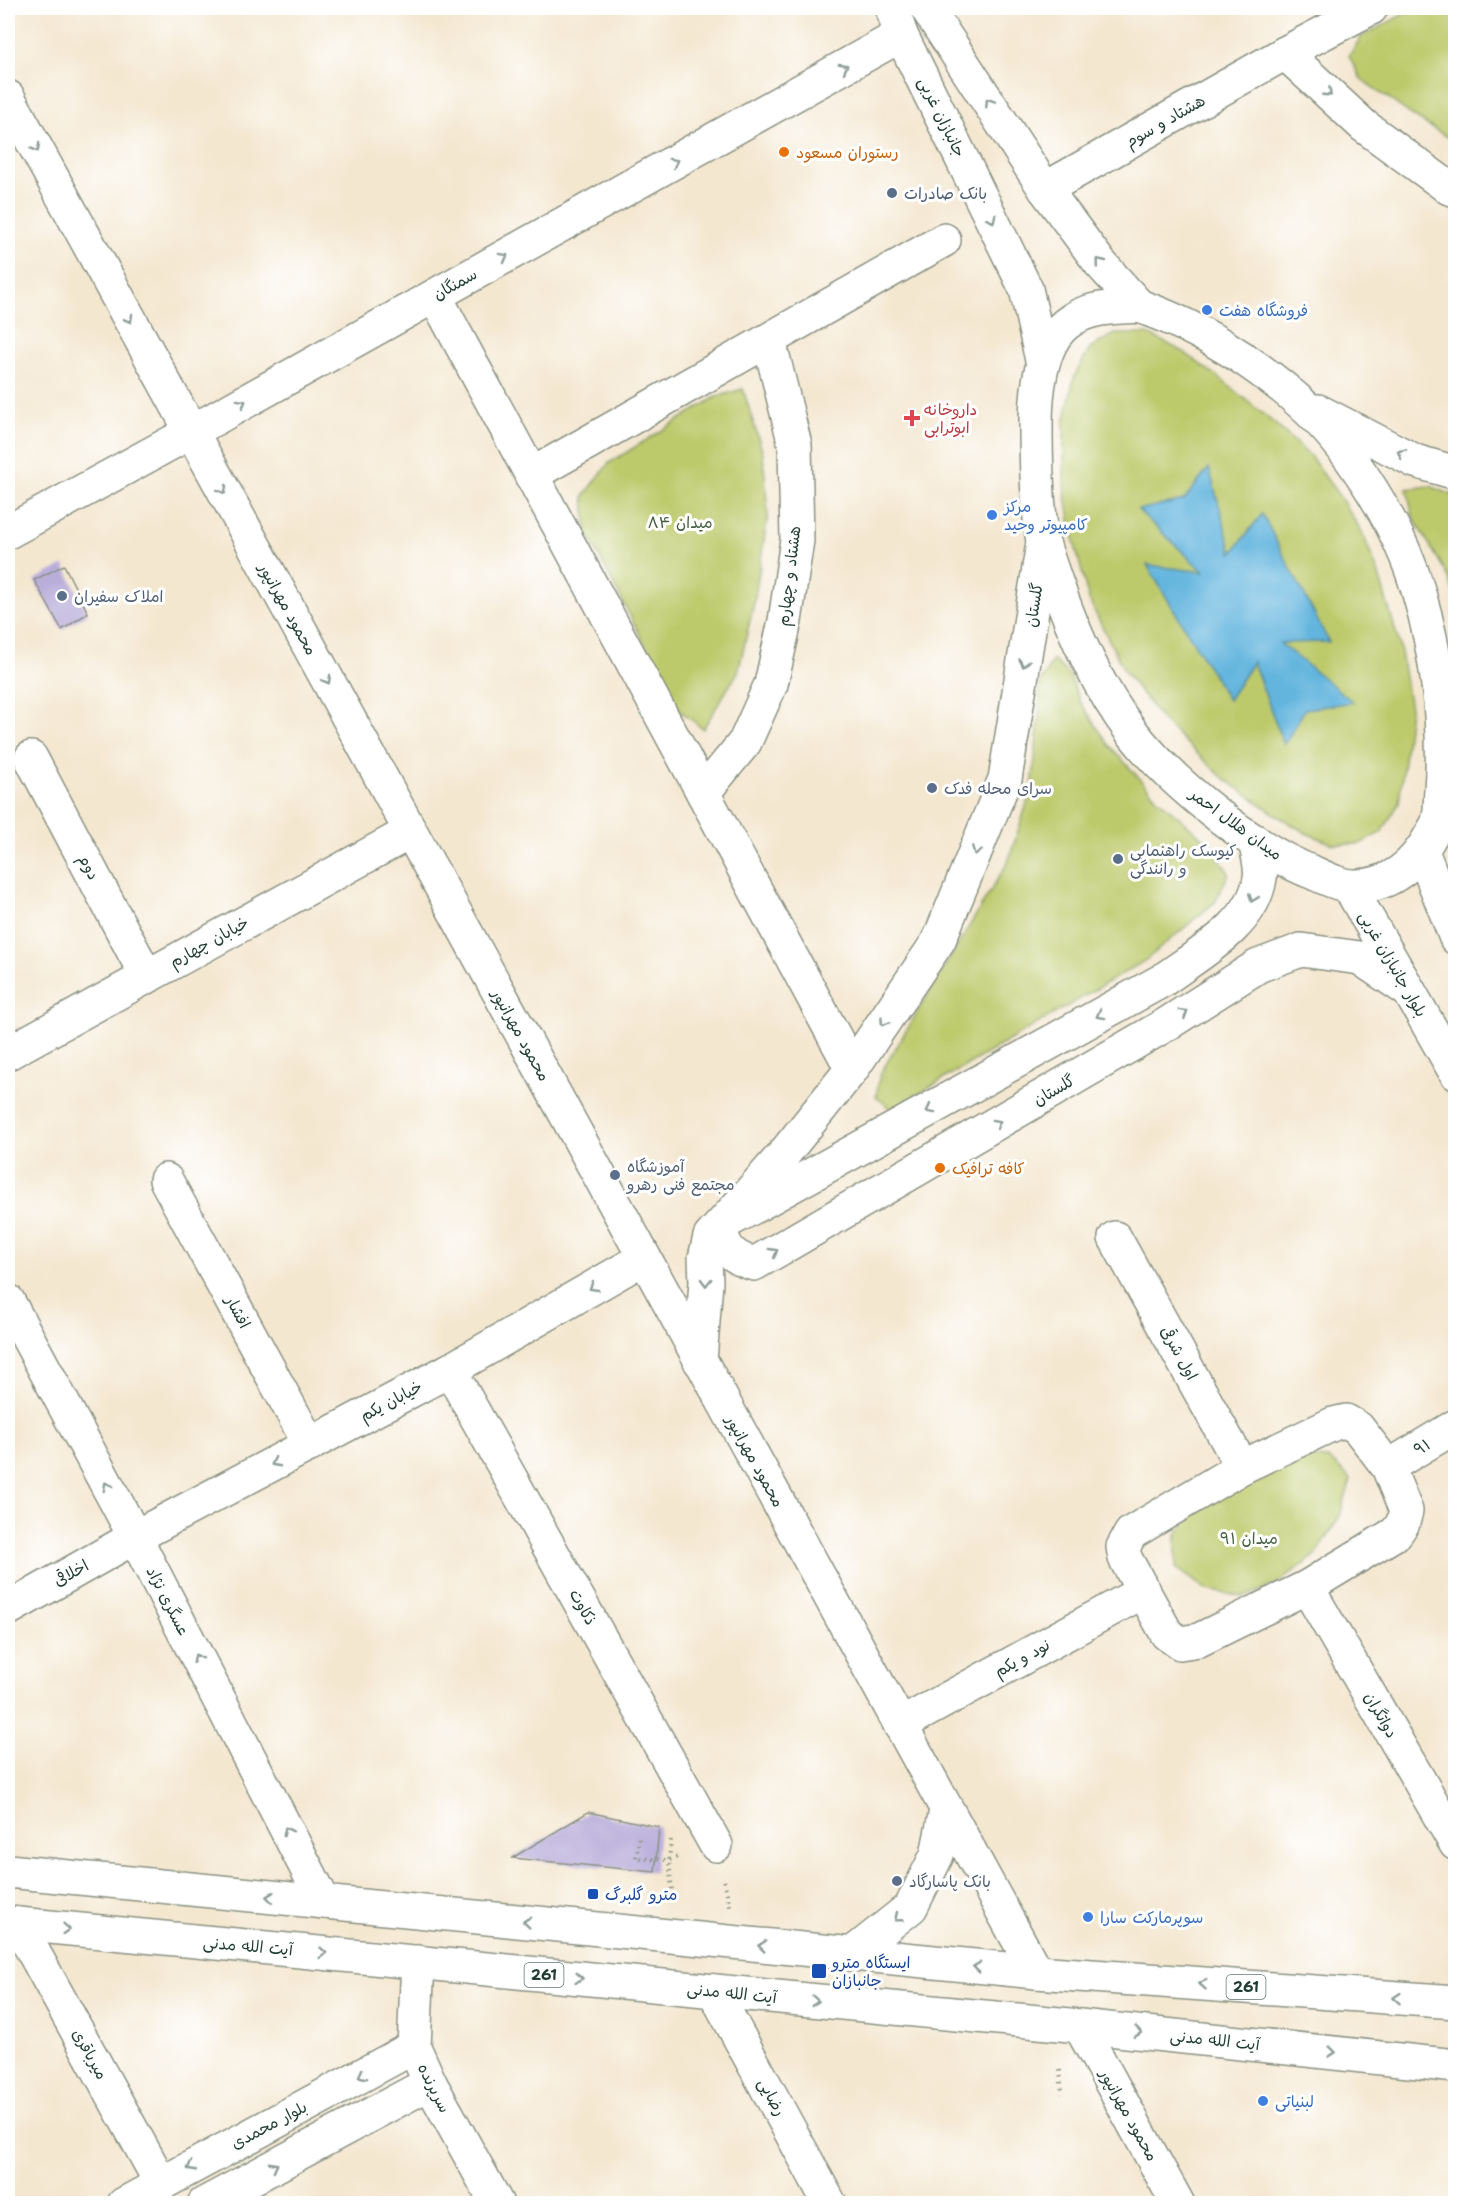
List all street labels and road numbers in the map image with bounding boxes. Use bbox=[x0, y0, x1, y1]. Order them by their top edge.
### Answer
street label: جانبازان غربی bbox=[914, 73, 970, 161]
street label: هشتاد و سوم bbox=[1121, 90, 1210, 154]
street label: سمنگان bbox=[429, 263, 481, 305]
street label: هشتاد و چهارم bbox=[772, 525, 808, 628]
street label: محمود مهرانپور bbox=[254, 558, 322, 659]
street label: گلستان bbox=[1020, 581, 1048, 629]
street label: میدان هلال احمر bbox=[1184, 782, 1286, 865]
street label: دوم bbox=[72, 851, 104, 884]
street label: بلوار جانبازان غربی bbox=[1354, 907, 1432, 1021]
street label: خیابان چهارم bbox=[166, 912, 253, 974]
street label: محمود مهرانپور bbox=[487, 984, 555, 1085]
street label: گلستان bbox=[1029, 1070, 1079, 1110]
street label: افشار bbox=[220, 1290, 255, 1332]
street label: اول شرقی bbox=[1156, 1322, 1202, 1384]
street label: خیابان یکم bbox=[356, 1376, 427, 1428]
street label: محمود مهرانپور bbox=[721, 1410, 789, 1511]
street label: ۹۱ bbox=[1410, 1434, 1434, 1460]
street label: اخلاقی bbox=[50, 1555, 92, 1591]
street label: عسگری نژاد bbox=[142, 1563, 194, 1639]
street label: ذکاوت bbox=[565, 1585, 601, 1629]
street label: نود و یکم bbox=[990, 1634, 1055, 1684]
street label: دواتگران bbox=[1360, 1688, 1402, 1742]
street label: آیت الله مدنی bbox=[202, 1932, 295, 1960]
road number: 261 bbox=[524, 1963, 564, 1987]
road number: 261 bbox=[1226, 1975, 1266, 1999]
street label: آیت الله مدنی bbox=[686, 1978, 779, 2008]
street label: میرباقری bbox=[67, 2025, 113, 2083]
street label: آیت الله مدنی bbox=[1169, 2025, 1262, 2055]
street label: سرپرنده bbox=[413, 2060, 455, 2116]
street label: محمود مهرانپور bbox=[1095, 2064, 1163, 2165]
street label: رضایی bbox=[753, 2074, 791, 2120]
street label: بلوار محمدی bbox=[227, 2096, 311, 2154]

